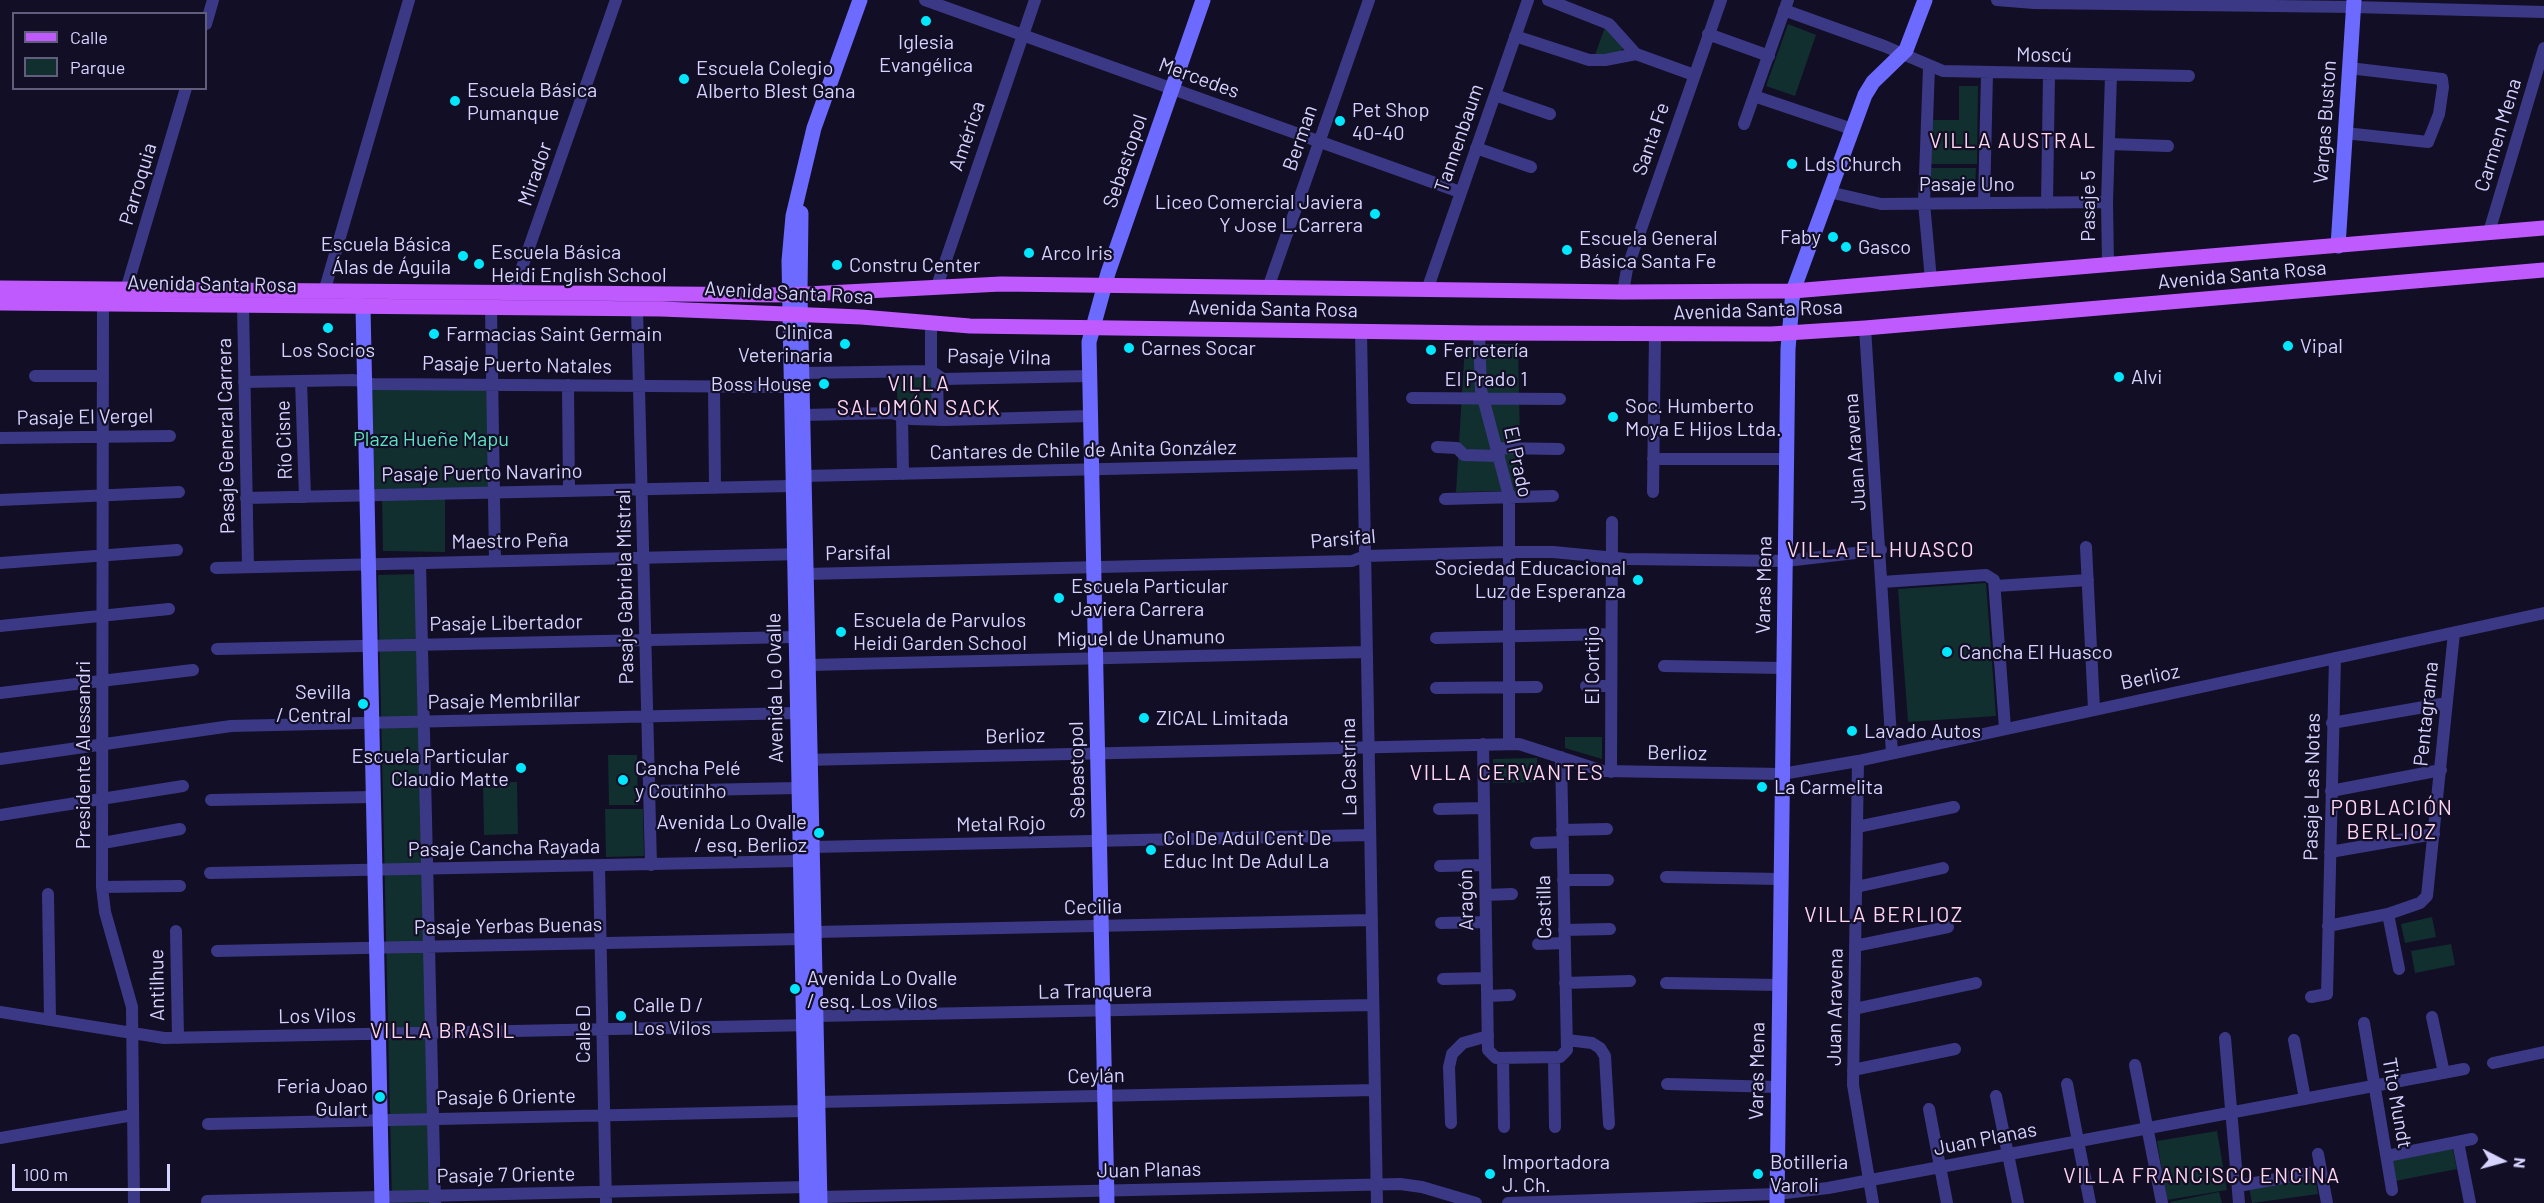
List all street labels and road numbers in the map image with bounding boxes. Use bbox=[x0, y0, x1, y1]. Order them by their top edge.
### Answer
street label: Moscú bbox=[2016, 43, 2072, 67]
street label: Mercedes bbox=[1155, 52, 1243, 104]
street label: Vargas Buston bbox=[2309, 59, 2341, 185]
street label: Carmen Mena bbox=[2469, 75, 2527, 195]
street label: Tannenbaum bbox=[1429, 81, 1489, 195]
street label: América bbox=[944, 98, 990, 174]
street label: Santa Fe bbox=[1627, 99, 1675, 179]
street label: Berman bbox=[1278, 102, 1322, 174]
street label: Sebastopol bbox=[1098, 111, 1152, 211]
street label: Mirador bbox=[513, 139, 557, 209]
street label: Parroquia bbox=[114, 140, 162, 228]
street label: Pasaje 5 bbox=[2076, 170, 2100, 242]
street label: Pasaje Uno bbox=[1919, 172, 2015, 196]
street label: Avenida Santa Rosa bbox=[2157, 256, 2327, 294]
street label: Avenida Santa Rosa bbox=[127, 271, 297, 297]
street label: Avenida Santa Rosa bbox=[704, 277, 874, 309]
street label: Avenida Santa Rosa bbox=[1673, 295, 1843, 325]
street label: Avenida Santa Rosa bbox=[1188, 296, 1358, 322]
street label: Pasaje General Carrera bbox=[212, 338, 240, 534]
street label: Pasaje Vilna bbox=[947, 344, 1051, 370]
street label: Pasaje Puerto Natales bbox=[422, 351, 612, 379]
street label: El Prado 1 bbox=[1445, 367, 1527, 391]
street label: Juan Aravena bbox=[1839, 393, 1871, 511]
street label: Río Cisne bbox=[271, 400, 297, 480]
street label: Pasaje El Vergel bbox=[17, 404, 153, 430]
street label: El Prado bbox=[1499, 424, 1537, 500]
street label: Cantares de Chile de Anita González bbox=[929, 435, 1237, 465]
street label: Pasaje Puerto Navarino bbox=[381, 459, 583, 487]
street label: Pasaje Gabriela Mistral bbox=[611, 489, 639, 685]
street label: Parsifal bbox=[1309, 524, 1377, 554]
street label: Maestro Peña bbox=[451, 528, 569, 554]
street label: Varas Mena bbox=[1751, 536, 1777, 634]
street label: Parsifal bbox=[825, 540, 891, 566]
street label: Pasaje Libertador bbox=[429, 610, 583, 636]
street label: Avenida Lo Ovalle bbox=[762, 613, 788, 763]
street label: Miguel de Unamuno bbox=[1057, 625, 1225, 651]
street label: El Cortijo bbox=[1580, 625, 1604, 705]
street label: Berlioz bbox=[2118, 659, 2182, 695]
street label: Pentagrama bbox=[2409, 660, 2443, 768]
street label: Presidente Alessandri bbox=[71, 661, 95, 849]
street label: Pasaje Membrillar bbox=[427, 688, 581, 714]
street label: Pasaje Las Notas bbox=[2299, 713, 2325, 861]
street label: La Castrina bbox=[1336, 718, 1362, 816]
street label: Sebastopol bbox=[1064, 721, 1090, 819]
street label: Berlioz bbox=[985, 723, 1045, 749]
street label: Berlioz bbox=[1647, 740, 1707, 766]
street label: Metal Rojo bbox=[956, 811, 1046, 837]
street label: Pasaje Cancha Rayada bbox=[408, 834, 600, 862]
street label: Aragón bbox=[1453, 869, 1479, 931]
street label: Castilla bbox=[1531, 875, 1557, 939]
street label: Cecilia bbox=[1064, 894, 1122, 920]
street label: Pasaje Yerbas Buenas bbox=[414, 912, 602, 940]
street label: Juan Aravena bbox=[1822, 948, 1848, 1066]
street label: Antilhue bbox=[144, 949, 170, 1021]
street label: La Tranquera bbox=[1038, 978, 1152, 1004]
street label: Los Vilos bbox=[278, 1003, 356, 1029]
street label: Calle D bbox=[571, 1005, 595, 1063]
street label: Varas Mena bbox=[1744, 1022, 1770, 1120]
street label: Tito Mundt bbox=[2377, 1056, 2417, 1150]
street label: Ceylán bbox=[1067, 1064, 1125, 1088]
street label: Pasaje 6 Oriente bbox=[436, 1084, 576, 1110]
street label: Juan Planas bbox=[1931, 1117, 2039, 1161]
street label: Juan Planas bbox=[1097, 1157, 1201, 1183]
street label: Pasaje 7 Oriente bbox=[436, 1162, 576, 1188]

